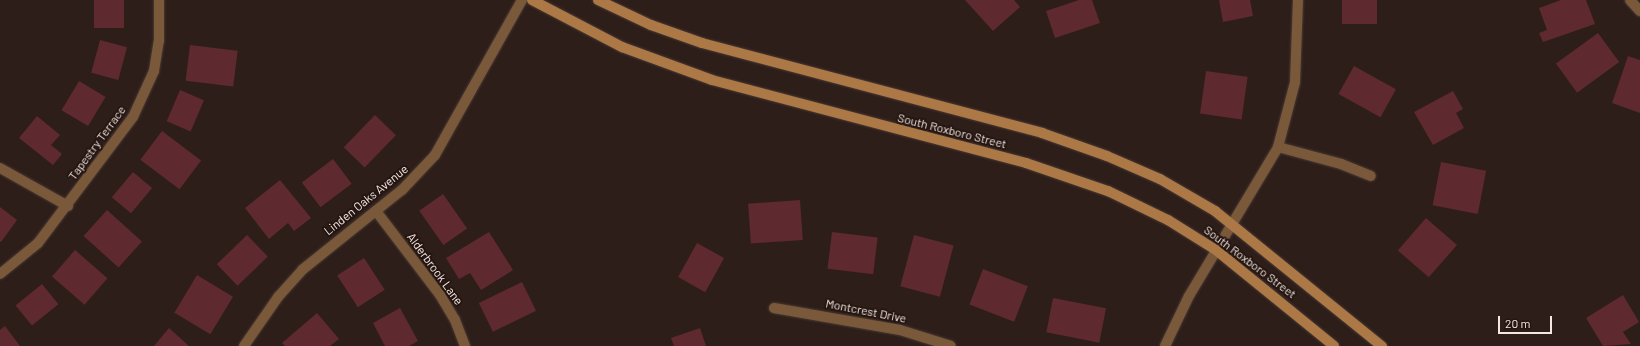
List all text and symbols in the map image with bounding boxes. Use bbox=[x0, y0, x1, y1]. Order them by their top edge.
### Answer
street label: Tapestry Terrace bbox=[65, 103, 129, 183]
street label: South Roxboro Street bbox=[896, 111, 1008, 151]
street label: Linden Oaks Avenue bbox=[321, 162, 411, 238]
street label: South Roxboro Street bbox=[1201, 223, 1299, 301]
street label: Alderbrook Lane bbox=[404, 230, 466, 308]
street label: Montcrest Drive bbox=[824, 296, 908, 326]
scale bar bbox=[1500, 308, 1554, 334]
text: 20 m bbox=[1505, 316, 1531, 330]

